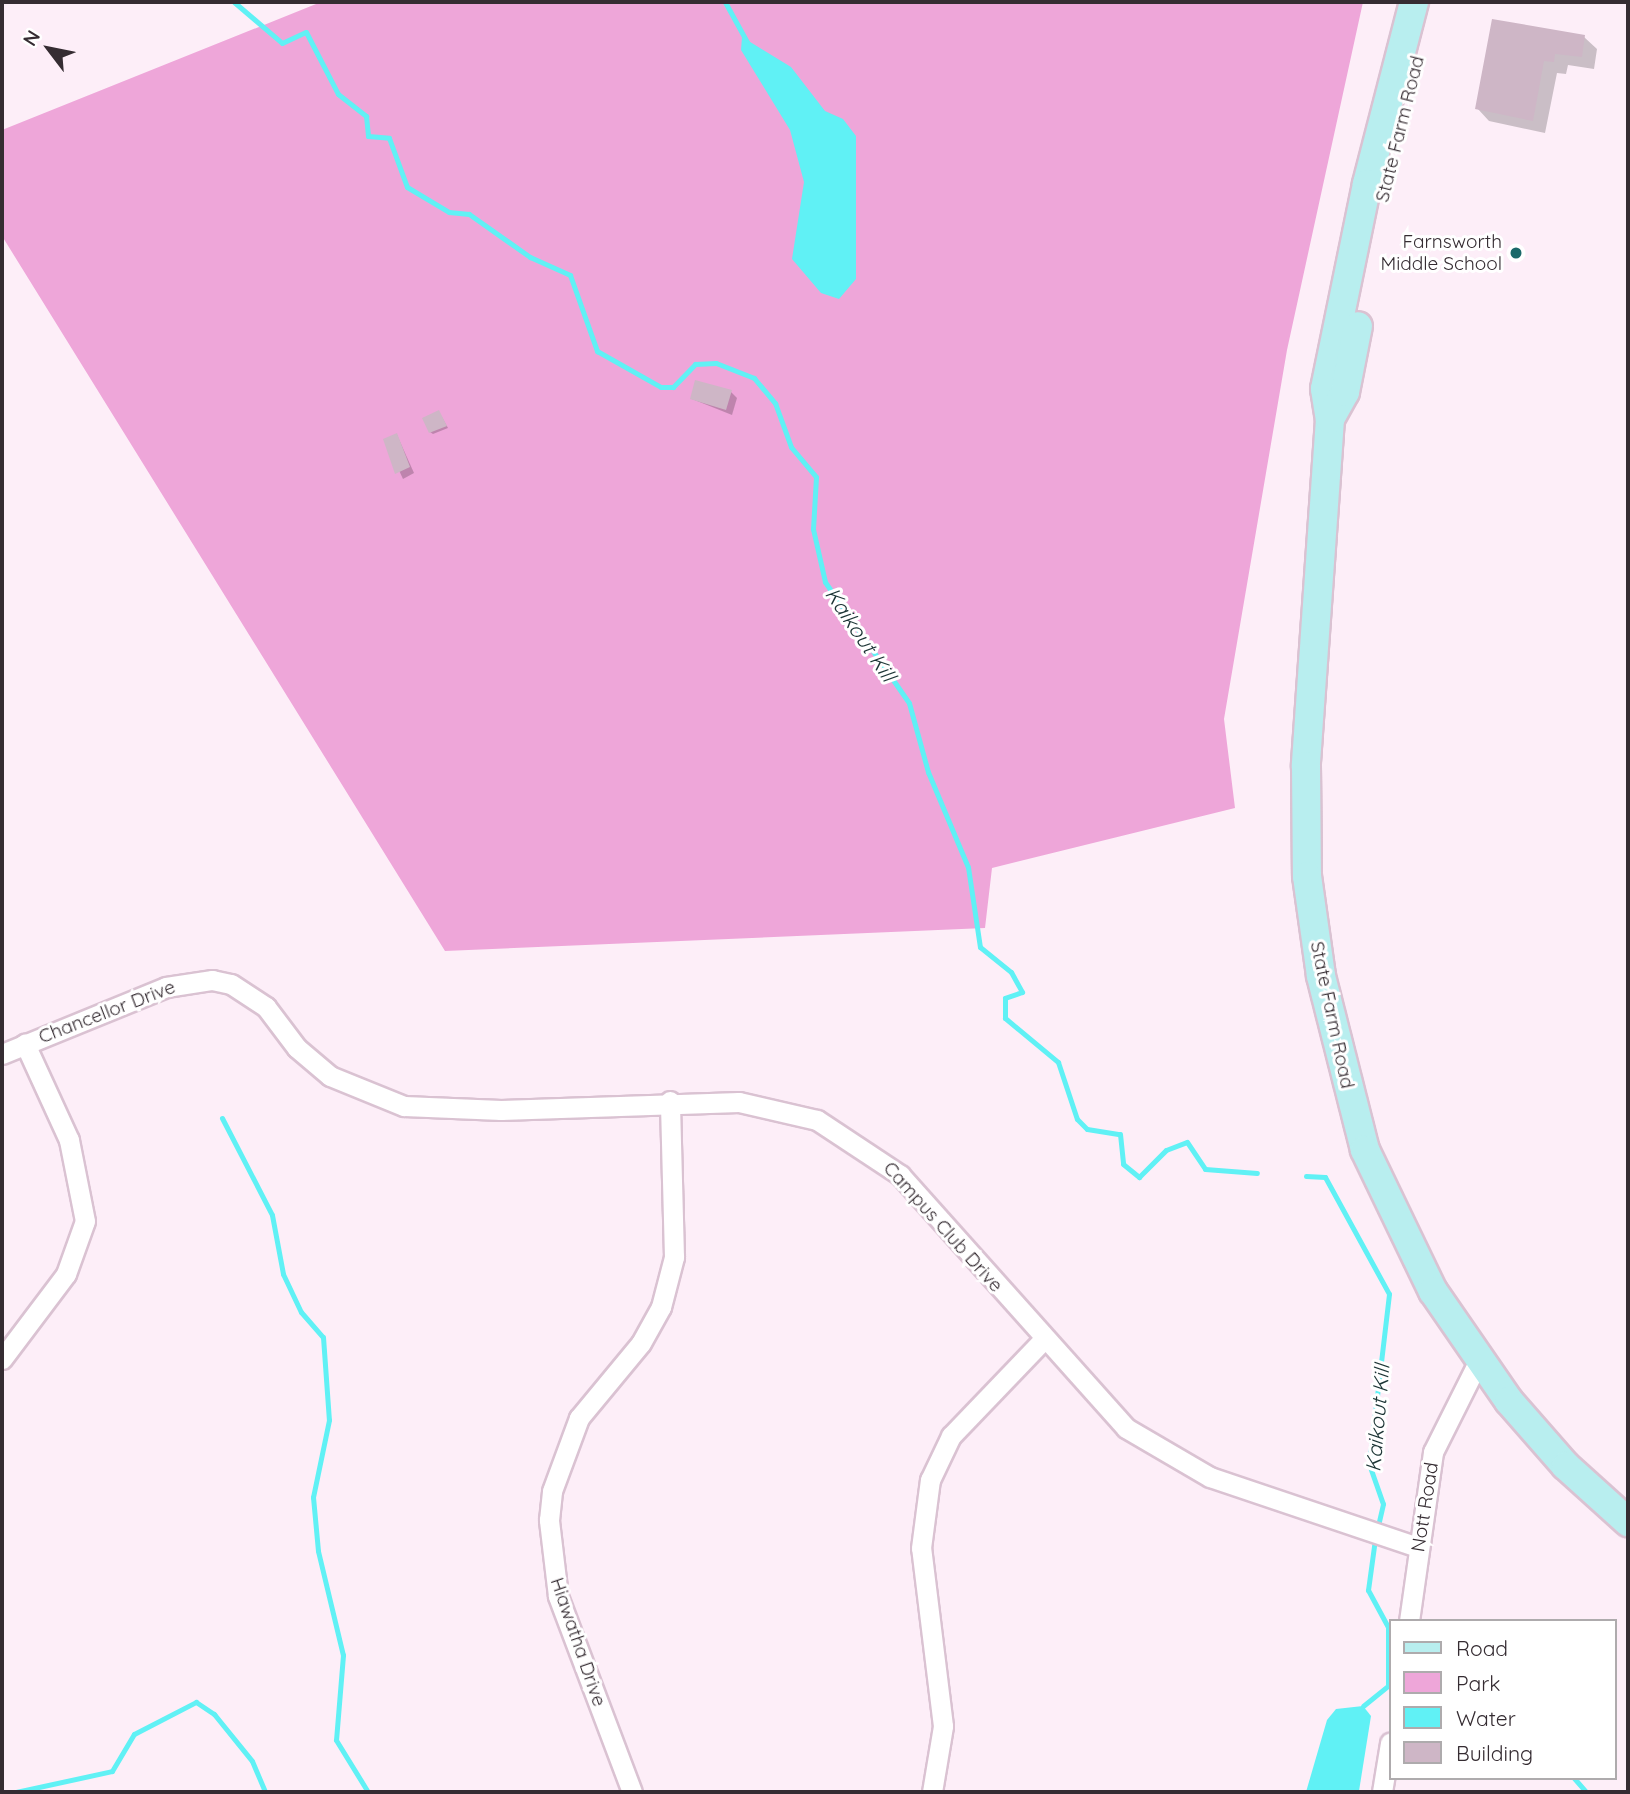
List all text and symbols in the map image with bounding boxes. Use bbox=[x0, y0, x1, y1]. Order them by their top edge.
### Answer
north arrow bbox=[14, 14, 84, 84]
text: N bbox=[17, 26, 45, 50]
street label: State Farm Road bbox=[1371, 54, 1429, 204]
place label: Farnsworth Middle School bbox=[1380, 231, 1502, 275]
marker: Farnsworth Middle School bbox=[1508, 245, 1524, 261]
water label: Kaikout Kill bbox=[820, 582, 902, 686]
street label: State Farm Road bbox=[1305, 939, 1359, 1091]
street label: Chancellor Drive bbox=[35, 975, 179, 1049]
street label: Campus Club Drive bbox=[878, 1157, 1008, 1297]
water label: Kaikout Kill bbox=[1360, 1363, 1394, 1473]
street label: Nott Road bbox=[1407, 1461, 1443, 1553]
street label: Hiawatha Drive bbox=[545, 1575, 611, 1709]
legend bbox=[1388, 1619, 1616, 1780]
text: Road bbox=[1456, 1635, 1508, 1661]
text: Park bbox=[1456, 1670, 1500, 1696]
text: Water bbox=[1456, 1705, 1516, 1731]
text: Building bbox=[1456, 1740, 1533, 1766]

